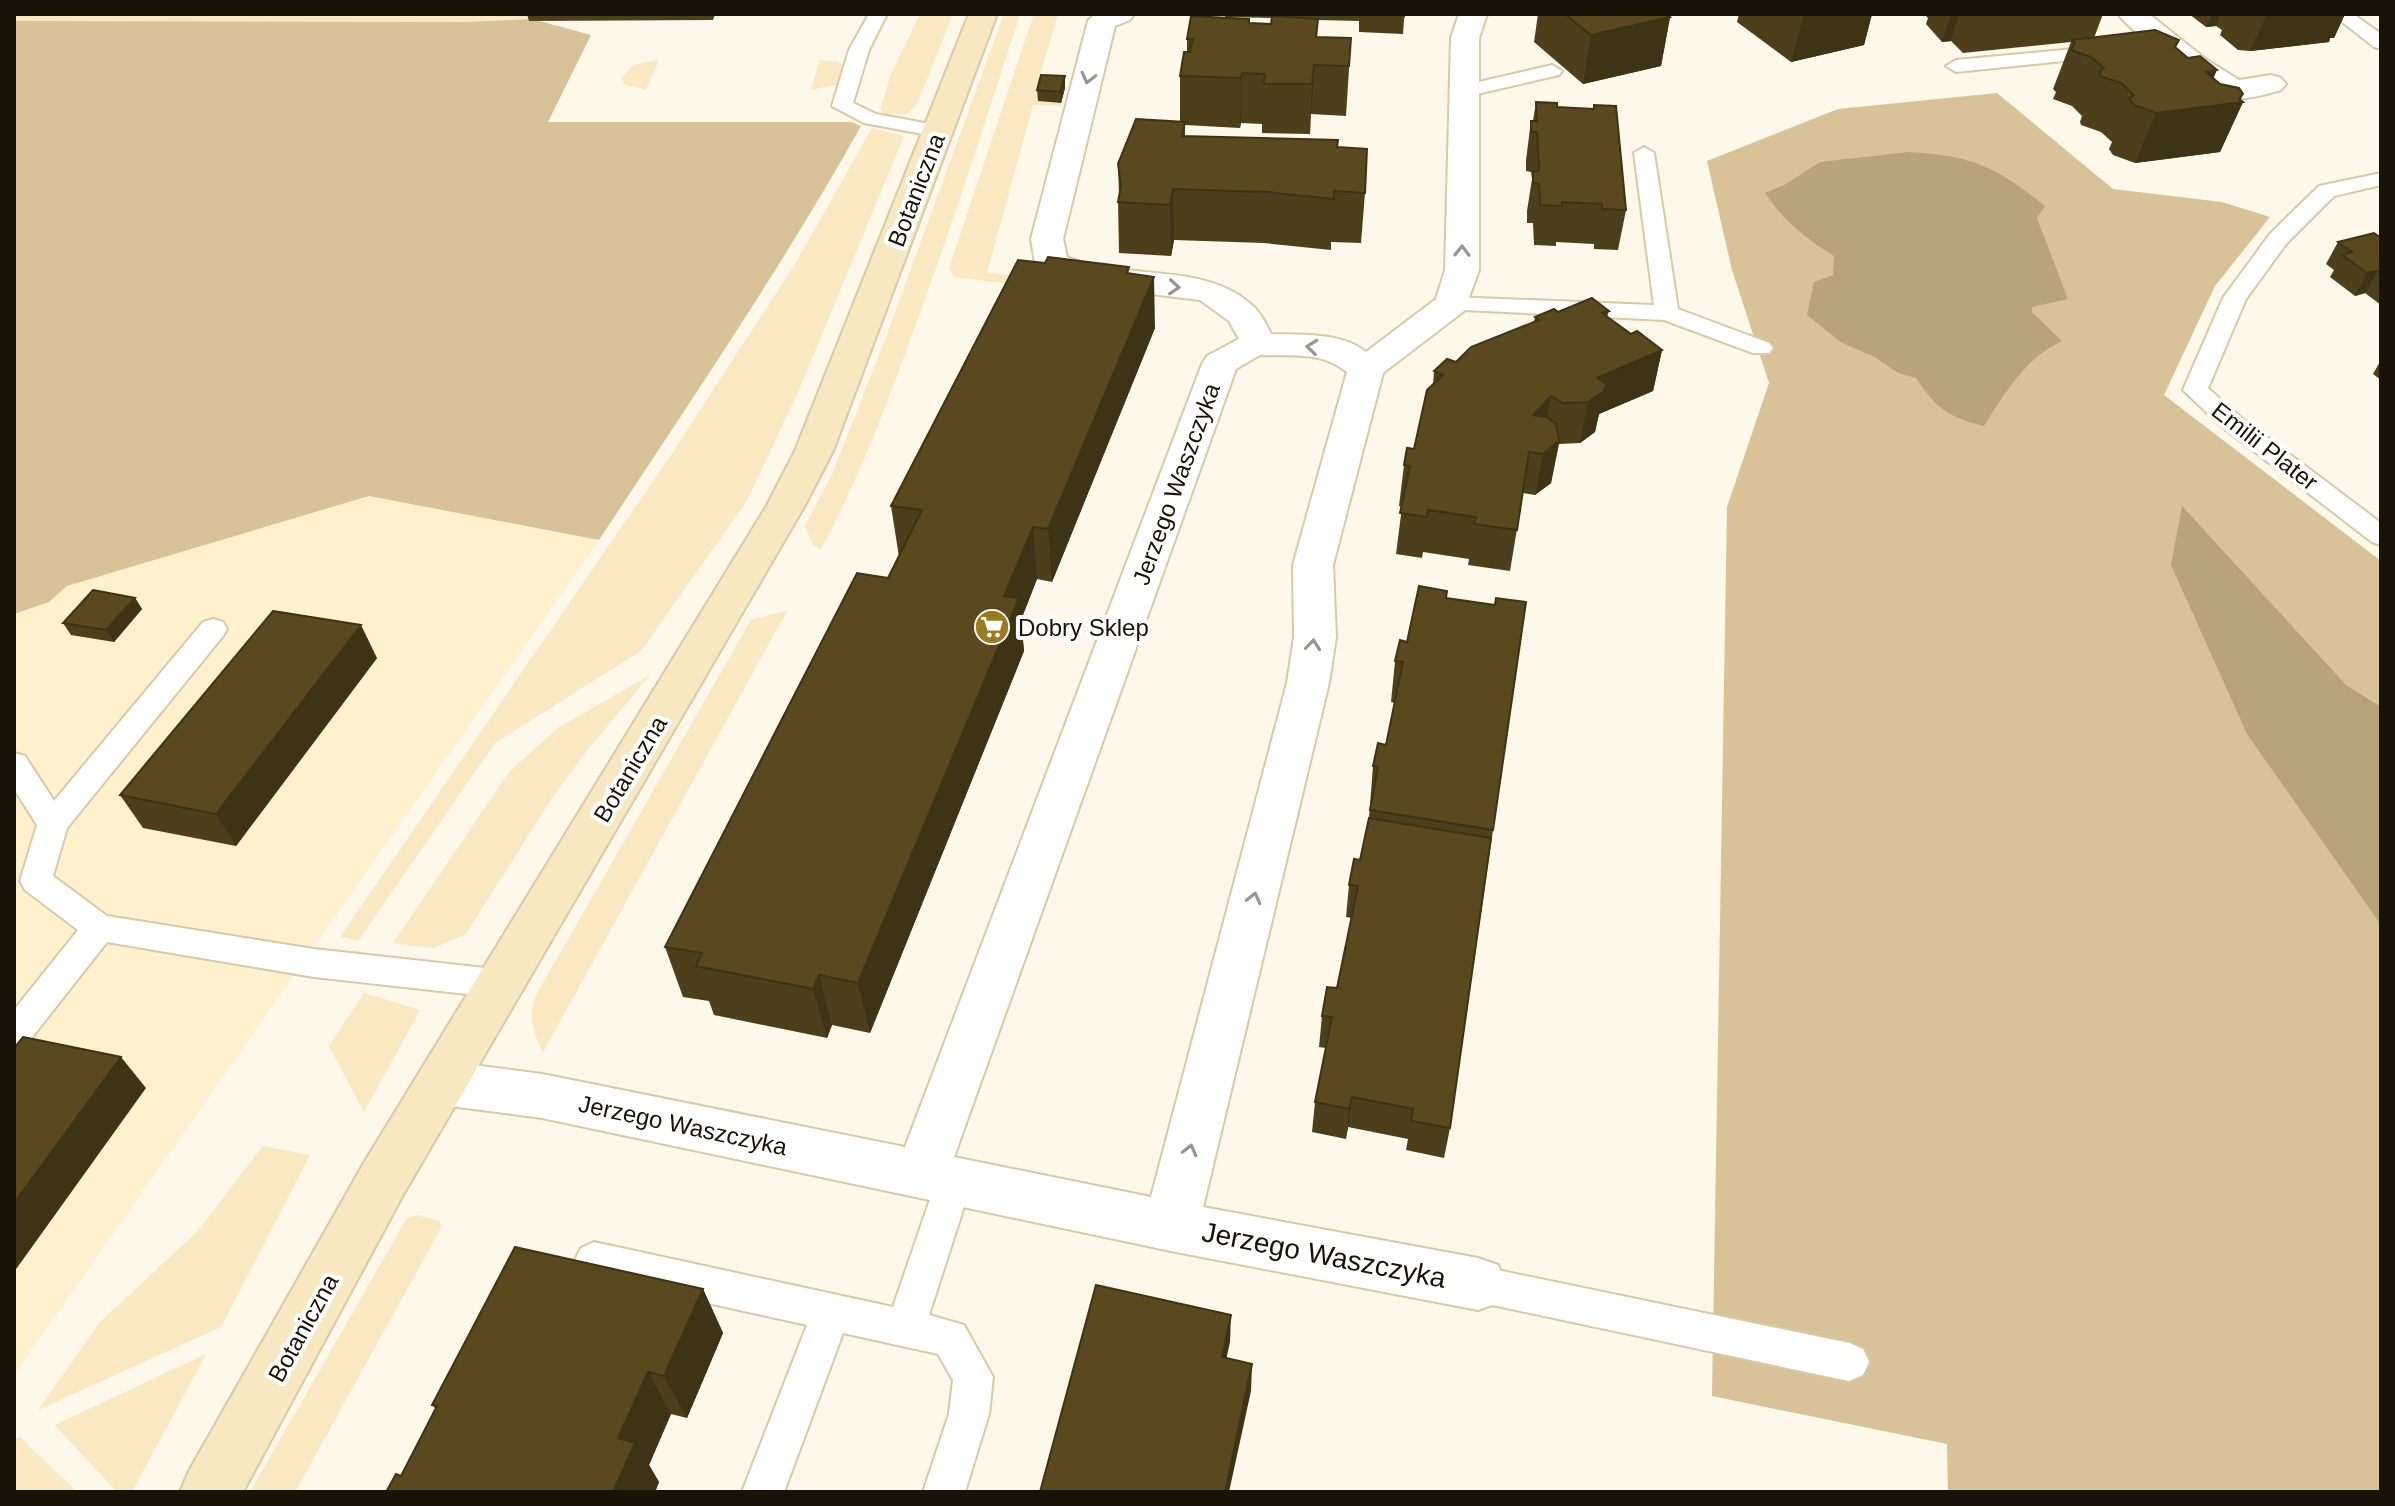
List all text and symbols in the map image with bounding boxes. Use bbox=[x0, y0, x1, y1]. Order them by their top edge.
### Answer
one-way arrow bbox=[1080, 70, 1097, 84]
street label: Botaniczna bbox=[882, 129, 950, 250]
one-way arrow bbox=[1453, 244, 1471, 257]
one-way arrow bbox=[1168, 278, 1181, 295]
one-way arrow bbox=[1305, 338, 1318, 355]
street label: Jerzego Waszczyka bbox=[1127, 379, 1225, 588]
street label: Emilii Plater bbox=[2207, 396, 2323, 496]
supermarket icon: Dobry Sklep bbox=[973, 608, 1011, 646]
place label: Dobry Sklep bbox=[1018, 614, 1149, 641]
one-way arrow bbox=[1304, 639, 1321, 652]
street label: Botaniczna bbox=[588, 711, 672, 827]
one-way arrow bbox=[1244, 892, 1261, 906]
street label: Jerzego Waszczyka bbox=[576, 1090, 790, 1160]
one-way arrow bbox=[1180, 1144, 1197, 1158]
street label: Jerzego Waszczyka bbox=[1199, 1216, 1449, 1294]
street label: Botaniczna bbox=[262, 1269, 344, 1386]

